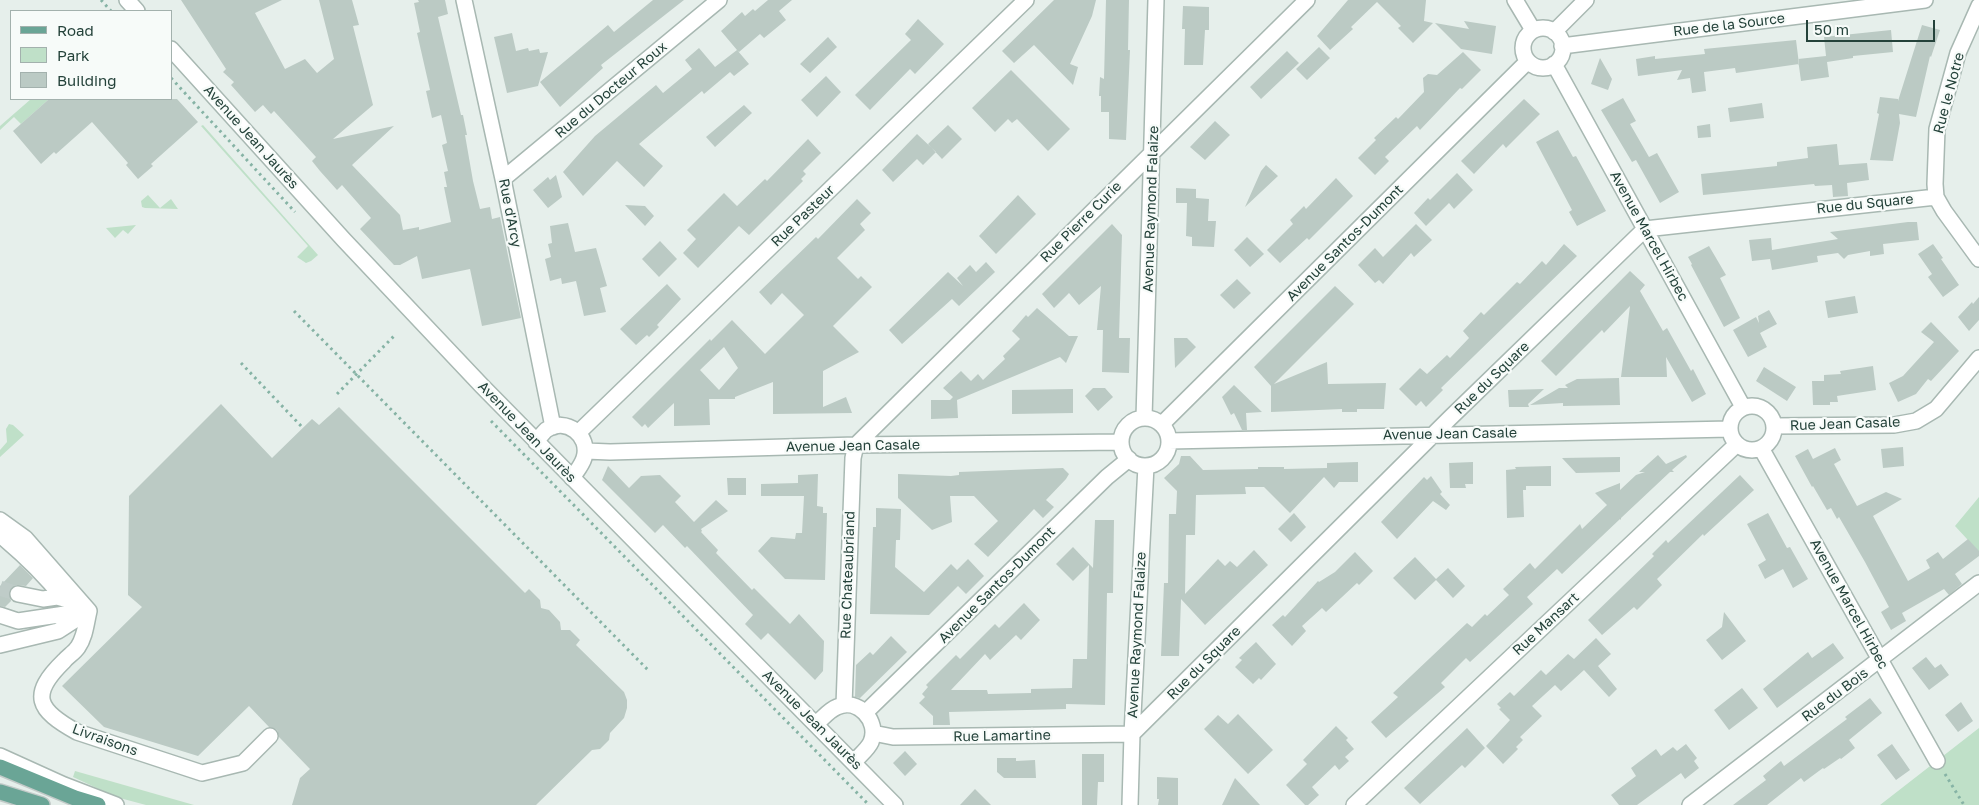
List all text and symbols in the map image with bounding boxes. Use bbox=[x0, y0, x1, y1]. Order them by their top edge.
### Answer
legend bbox=[10, 10, 172, 100]
street label: Rue de la Source bbox=[1672, 10, 1786, 40]
scale bar bbox=[1809, 10, 1938, 42]
text: 50 m bbox=[1814, 20, 1849, 38]
text: Road bbox=[57, 21, 94, 39]
street label: Rue du Docteur Roux bbox=[552, 38, 670, 142]
text: Park bbox=[57, 46, 89, 64]
street label: Rue le Notre bbox=[1930, 51, 1968, 135]
text: Building bbox=[57, 71, 117, 89]
street label: Avenue Jean Jaurès bbox=[200, 82, 302, 192]
street label: Avenue Raymond Falaize bbox=[1140, 125, 1162, 293]
street label: Avenue Marcel Hirbec bbox=[1606, 168, 1692, 304]
street label: Rue d'Arcy bbox=[495, 177, 525, 249]
street label: Rue Pierre Curie bbox=[1037, 178, 1125, 266]
street label: Avenue Santos-Dumont bbox=[1283, 181, 1407, 305]
street label: Rue Pasteur bbox=[768, 182, 838, 250]
street label: Rue du Square bbox=[1816, 191, 1914, 217]
street label: Rue du Square bbox=[1451, 338, 1533, 418]
street label: Avenue Jean Jaurès bbox=[474, 378, 580, 486]
street label: Rue Jean Casale bbox=[1790, 414, 1900, 434]
street label: Avenue Jean Casale bbox=[1383, 424, 1517, 444]
street label: Avenue Jean Casale bbox=[786, 436, 920, 456]
street label: Rue Chateaubriand bbox=[837, 511, 859, 639]
street label: Avenue Santos-Dumont bbox=[935, 523, 1059, 647]
street label: Avenue Marcel Hirbec bbox=[1806, 536, 1892, 672]
street label: Avenue Raymond Falaize bbox=[1124, 551, 1150, 719]
street label: Rue Mansart bbox=[1509, 589, 1583, 659]
street label: Rue du Square bbox=[1164, 623, 1244, 703]
street label: Rue du Bois bbox=[1798, 665, 1872, 725]
street label: Avenue Jean Jaurès bbox=[759, 667, 865, 773]
street label: Livraisons bbox=[70, 720, 140, 760]
street label: Rue Lamartine bbox=[953, 727, 1051, 745]

